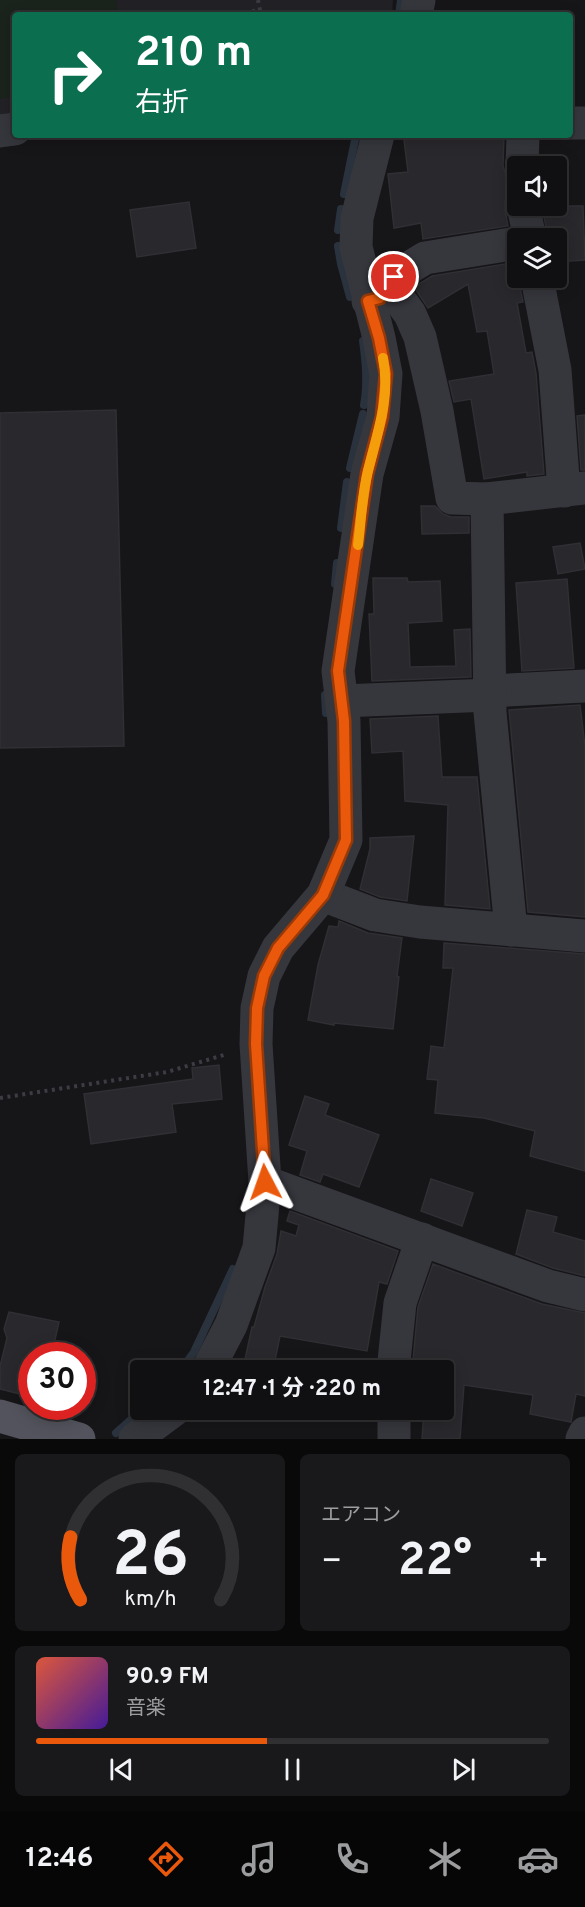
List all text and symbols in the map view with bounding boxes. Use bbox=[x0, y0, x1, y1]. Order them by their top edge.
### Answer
text: 210 m bbox=[135, 28, 252, 81]
icon: right bbox=[36, 36, 114, 114]
text: 右折 bbox=[135, 87, 189, 121]
map controls bbox=[507, 156, 567, 288]
button: sound bbox=[507, 156, 567, 216]
button: layers bbox=[507, 228, 567, 288]
pin bbox=[368, 251, 419, 302]
icon: arrive bbox=[377, 260, 410, 293]
position arrow bbox=[233, 1150, 297, 1214]
speed limit sign: 30 bbox=[18, 1342, 96, 1420]
text: 12:47 · 1 分 · 220 m bbox=[203, 1376, 381, 1403]
text: エアコン bbox=[321, 1503, 401, 1529]
text: 26 bbox=[112, 1519, 188, 1598]
text: 22° bbox=[398, 1534, 472, 1591]
text: − bbox=[321, 1542, 342, 1584]
text: + bbox=[528, 1542, 549, 1584]
text: km/h bbox=[124, 1586, 176, 1613]
text: 90.9 FM bbox=[126, 1664, 209, 1691]
text: 音楽 bbox=[126, 1696, 166, 1722]
icon: previous bbox=[105, 1753, 138, 1786]
icon: pause bbox=[276, 1753, 309, 1786]
icon: next bbox=[447, 1753, 480, 1786]
icon: directions bbox=[145, 1838, 187, 1880]
icon: music bbox=[238, 1838, 280, 1880]
icon: phone bbox=[331, 1838, 373, 1880]
icon: climate bbox=[424, 1838, 466, 1880]
icon: car bbox=[517, 1838, 559, 1880]
text: 12:46 bbox=[26, 1842, 93, 1876]

